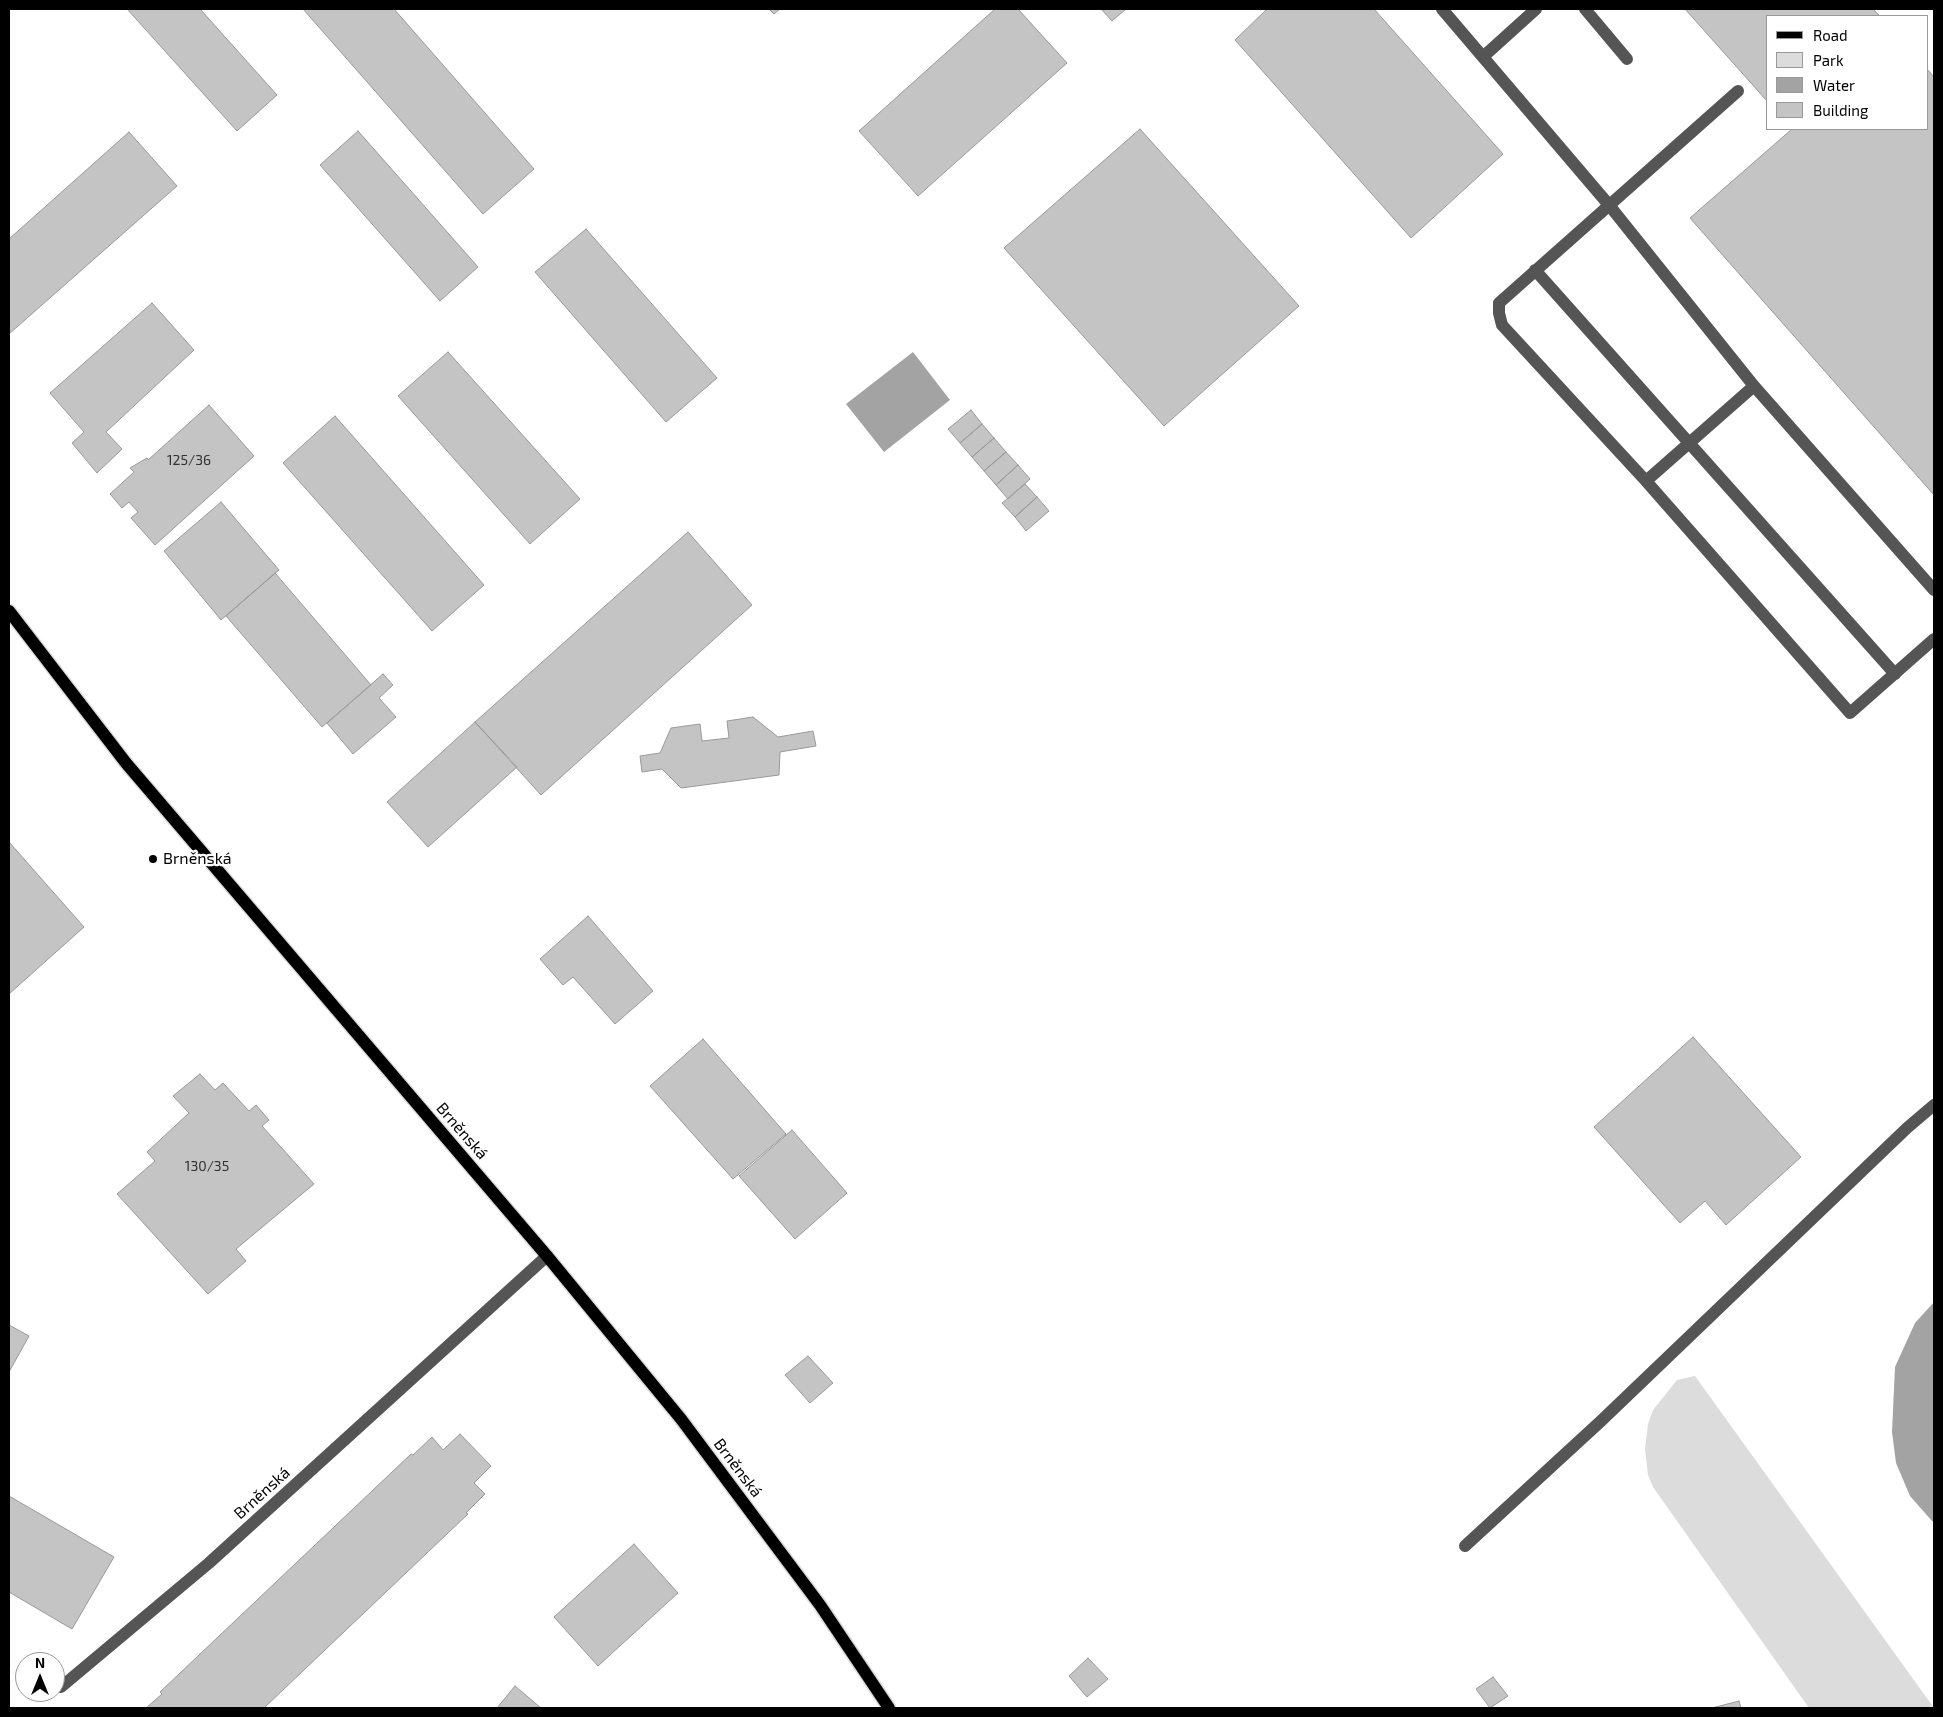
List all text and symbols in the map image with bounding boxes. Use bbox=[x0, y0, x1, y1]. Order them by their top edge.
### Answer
legend bbox=[1766, 15, 1928, 130]
text: Road bbox=[1813, 26, 1848, 44]
text: Park bbox=[1813, 51, 1844, 69]
text: Water bbox=[1813, 76, 1855, 94]
text: Building bbox=[1813, 101, 1868, 119]
house number: 125/36 bbox=[167, 452, 211, 468]
place label: Brněnská bbox=[163, 849, 232, 869]
marker: Brněnská bbox=[147, 853, 159, 865]
street label: Brněnská bbox=[432, 1099, 492, 1163]
house number: 130/35 bbox=[185, 1158, 229, 1174]
street label: Brněnská bbox=[710, 1435, 766, 1501]
street label: Brněnská bbox=[230, 1463, 294, 1523]
north arrow bbox=[15, 1652, 65, 1702]
text: N bbox=[35, 1654, 45, 1671]

